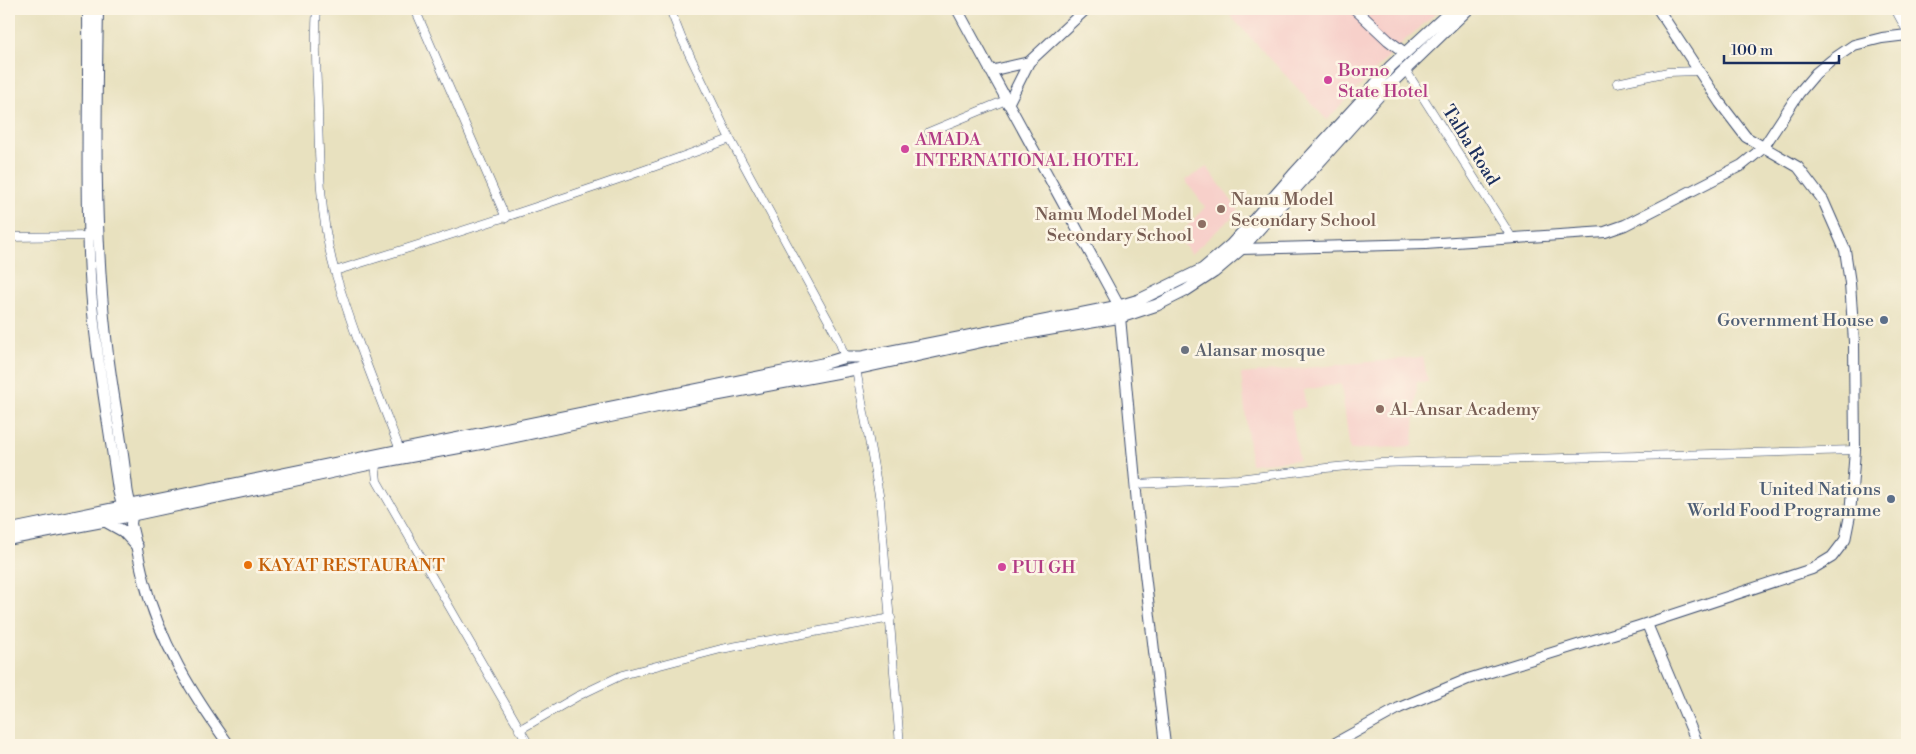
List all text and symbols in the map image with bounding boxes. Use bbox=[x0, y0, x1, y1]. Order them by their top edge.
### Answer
scale bar bbox=[1724, 32, 1838, 64]
text: 100 m bbox=[1731, 41, 1773, 60]
place label: Borno State Hotel bbox=[1337, 59, 1429, 103]
marker: Borno State Hotel bbox=[1322, 74, 1334, 86]
street label: Talba Road bbox=[1437, 101, 1505, 191]
place label: AMADA INTERNATIONAL HOTEL bbox=[914, 128, 1138, 172]
marker: AMADA INTERNATIONAL HOTEL bbox=[899, 143, 911, 155]
place label: Namu Model Secondary School bbox=[1231, 188, 1377, 232]
place label: Namu Model Model Secondary School bbox=[1035, 203, 1193, 247]
marker: Namu Model Secondary School bbox=[1215, 203, 1227, 215]
marker: Namu Model Model Secondary School bbox=[1196, 218, 1208, 230]
place label: Government House bbox=[1717, 309, 1874, 332]
marker: Government House bbox=[1878, 314, 1890, 326]
place label: Alansar mosque bbox=[1194, 339, 1325, 362]
marker: Alansar mosque bbox=[1179, 344, 1191, 356]
place label: Al-Ansar Academy bbox=[1389, 398, 1540, 421]
marker: Al-Ansar Academy bbox=[1374, 403, 1386, 415]
place label: United Nations World Food Programme bbox=[1686, 478, 1881, 522]
marker: United Nations World Food Programme bbox=[1885, 493, 1897, 505]
place label: KAYAT RESTAURANT bbox=[258, 554, 445, 577]
place label: PUI GH bbox=[1012, 556, 1076, 579]
marker: KAYAT RESTAURANT bbox=[242, 559, 254, 571]
marker: PUI GH bbox=[996, 561, 1008, 573]

